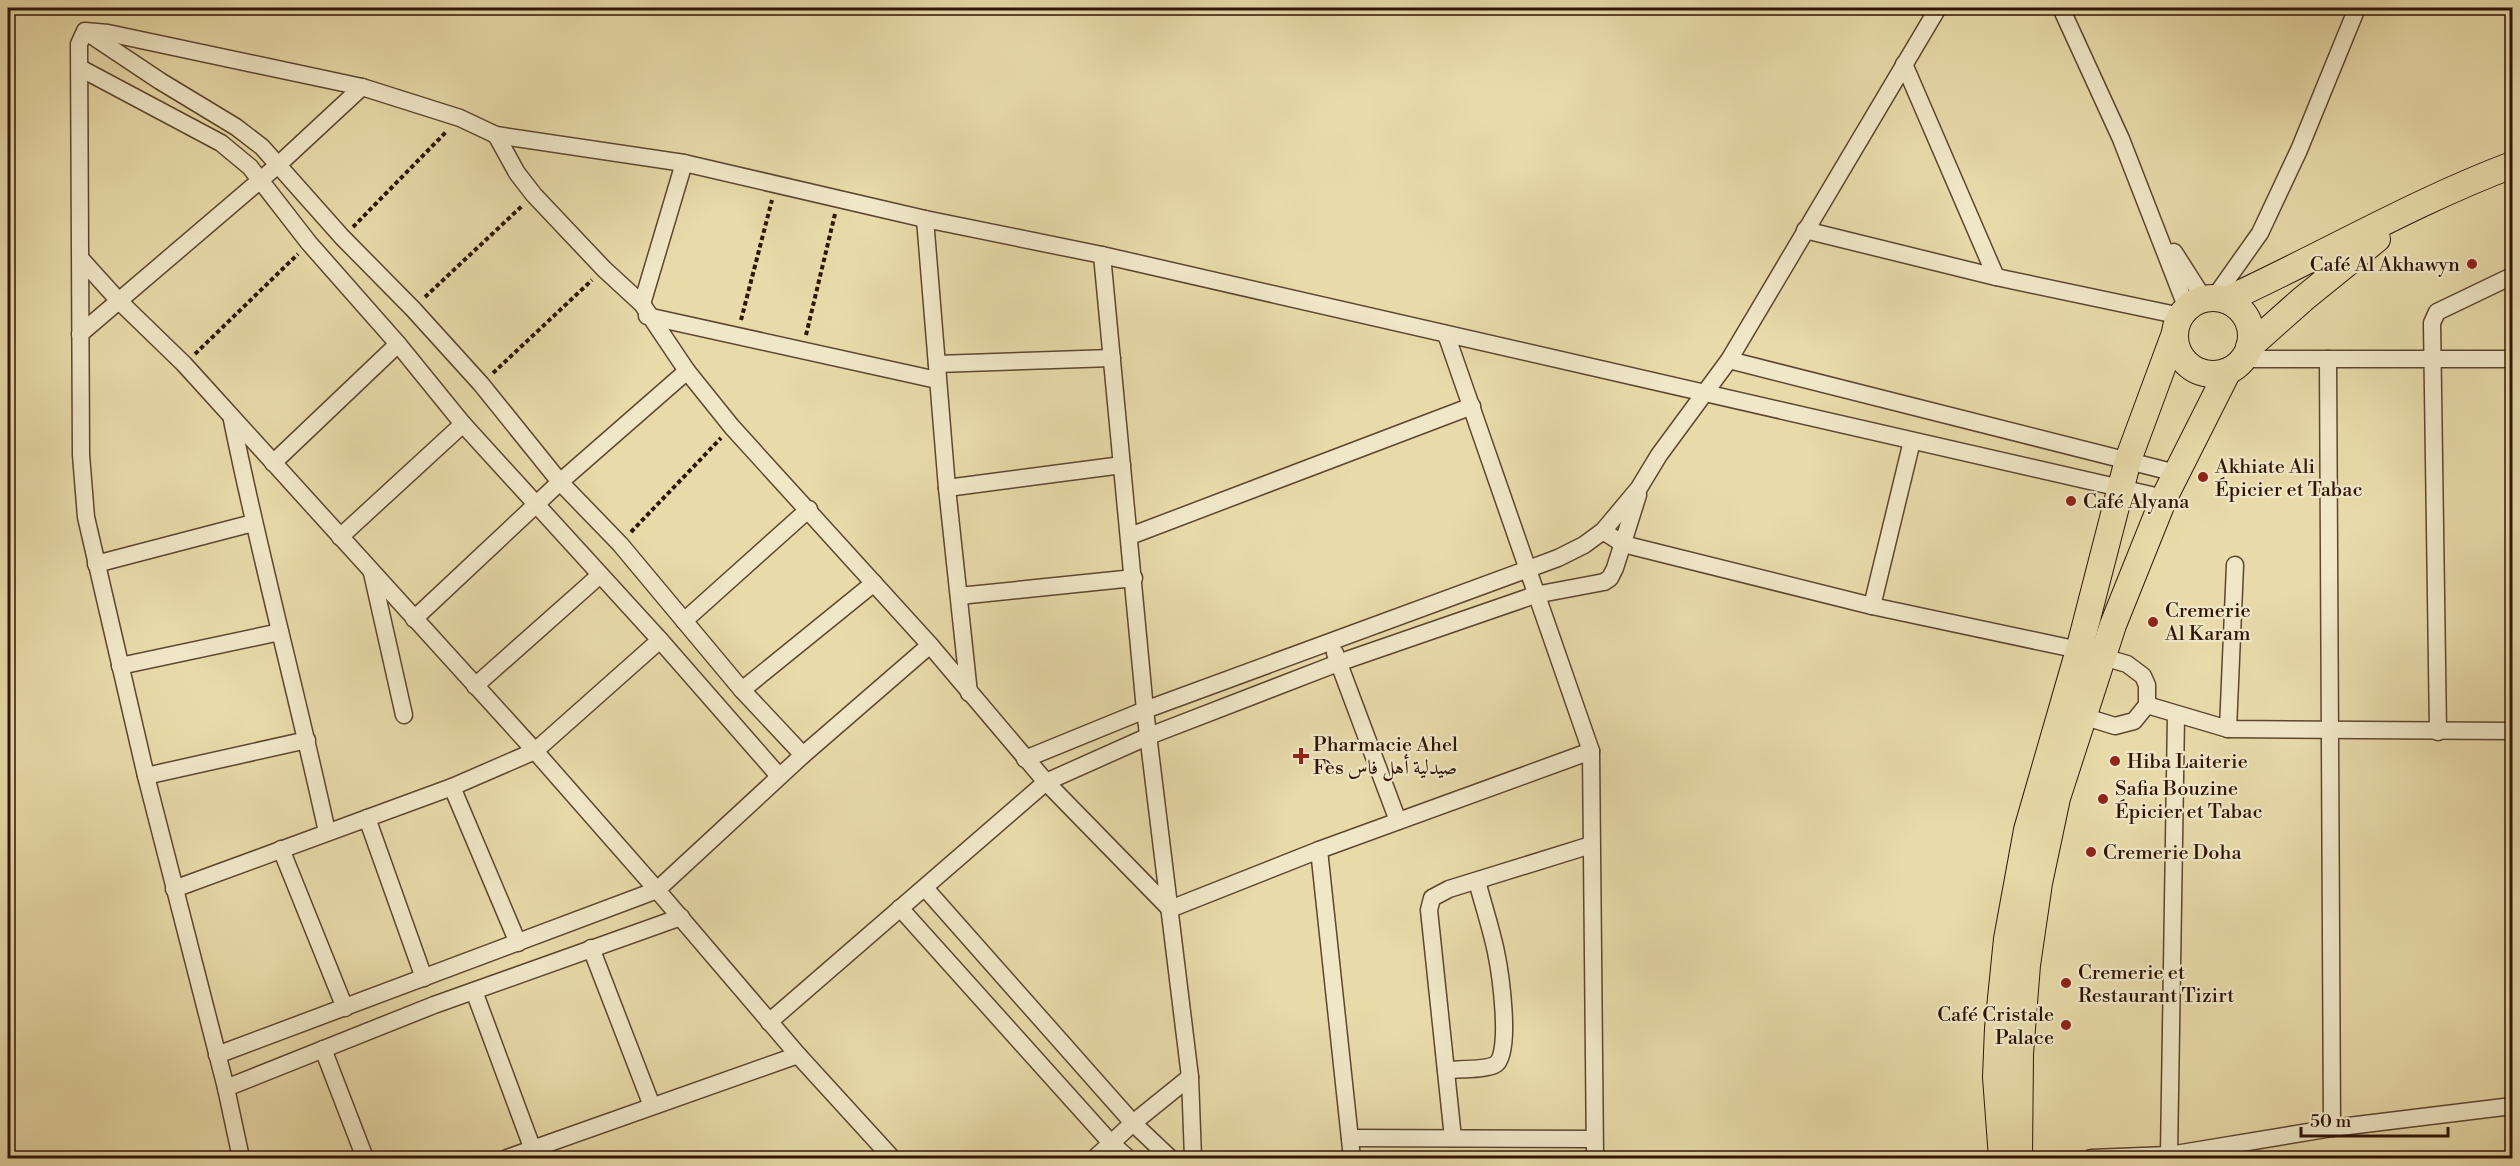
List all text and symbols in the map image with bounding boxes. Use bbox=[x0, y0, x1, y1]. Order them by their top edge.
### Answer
place label: Café Al Akhawyn bbox=[2310, 253, 2460, 278]
marker: Café Al Akhawyn bbox=[2465, 257, 2479, 271]
place label: Akhiate Ali Épicier et Tabac bbox=[2214, 455, 2362, 503]
marker: Akhiate Ali Épicier et Tabac bbox=[2196, 470, 2210, 484]
place label: Café Alyana bbox=[2083, 490, 2190, 515]
marker: Café Alyana bbox=[2064, 494, 2078, 508]
place label: Cremerie Al Karam bbox=[2164, 599, 2251, 647]
marker: Cremerie Al Karam bbox=[2146, 615, 2160, 629]
place label: Pharmacie Ahel Fès صيدلية أهل فاس bbox=[1313, 733, 1458, 782]
marker: Pharmacie Ahel Fès صيدلية أهل فاس bbox=[1294, 749, 1308, 763]
place label: Hiba Laiterie bbox=[2127, 750, 2248, 775]
marker: Hiba Laiterie bbox=[2108, 754, 2122, 768]
place label: Safia Bouzine Épicier et Tabac bbox=[2115, 777, 2262, 825]
marker: Safia Bouzine Épicier et Tabac bbox=[2096, 792, 2110, 806]
place label: Cremerie Doha bbox=[2103, 841, 2243, 866]
marker: Cremerie Doha bbox=[2084, 845, 2098, 859]
place label: Cremerie et Restaurant Tizirt bbox=[2078, 961, 2234, 1009]
marker: Cremerie et Restaurant Tizirt bbox=[2059, 976, 2073, 990]
place label: Café Cristale Palace bbox=[1937, 1003, 2054, 1051]
marker: Café Cristale Palace bbox=[2059, 1018, 2073, 1032]
scale bar bbox=[2301, 1100, 2448, 1138]
text: 50 m bbox=[2310, 1110, 2352, 1133]

